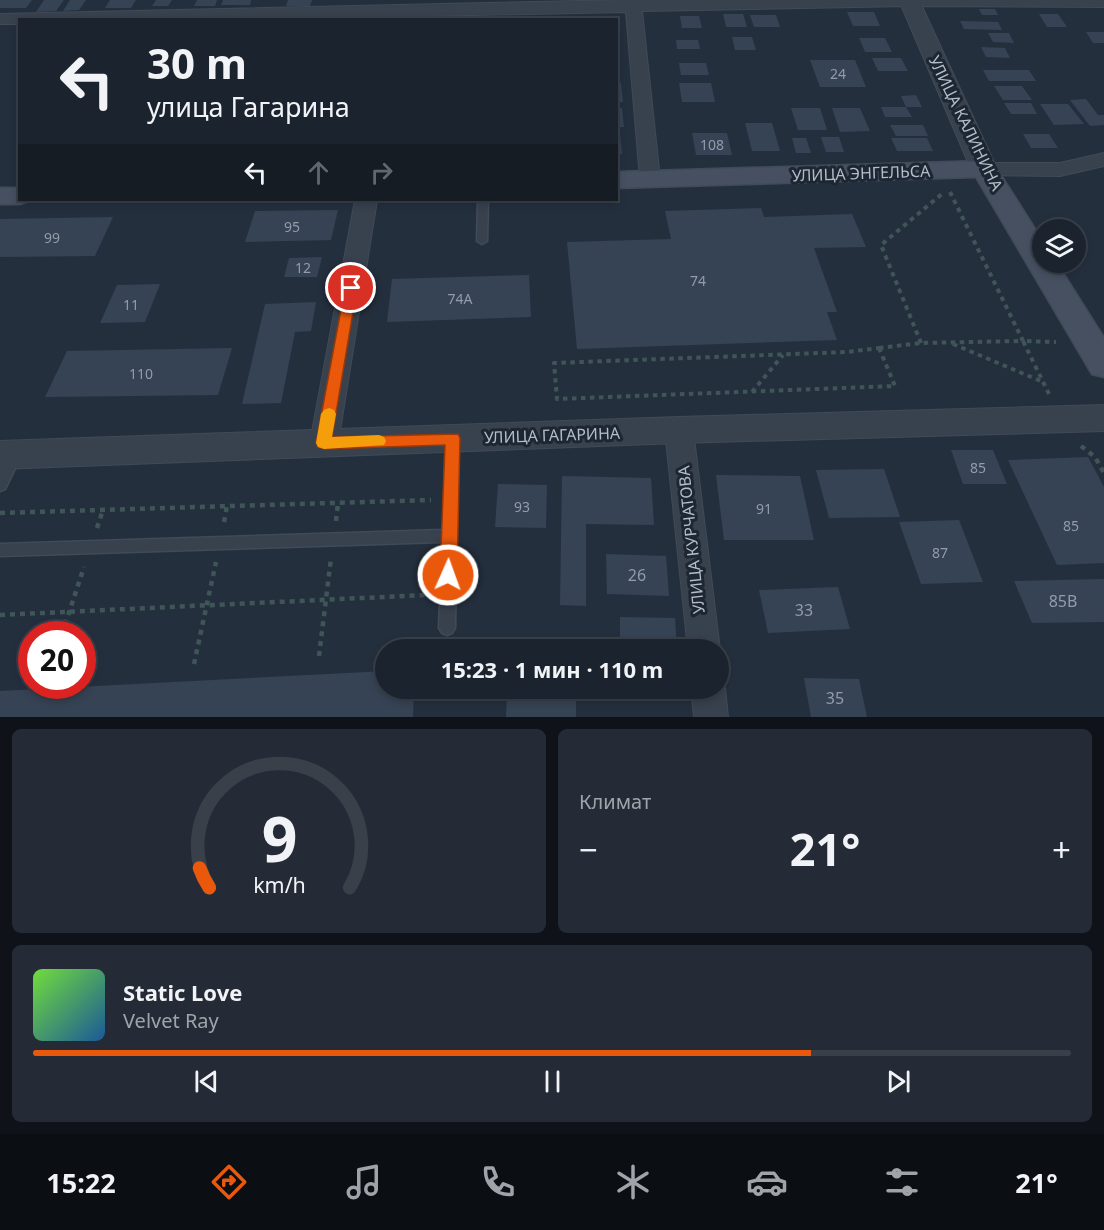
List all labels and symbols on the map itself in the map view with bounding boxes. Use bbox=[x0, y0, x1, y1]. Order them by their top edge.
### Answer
street label: УЛИЦА КАЛИНИНА bbox=[924, 52, 1009, 195]
house number: 24 bbox=[830, 64, 846, 83]
house number: 108 bbox=[700, 135, 724, 154]
street label: УЛИЦА ЭНГЕЛЬСА bbox=[791, 160, 931, 186]
house number: 95 bbox=[284, 217, 300, 236]
house number: 99 bbox=[44, 228, 60, 247]
house number: 12 bbox=[295, 258, 311, 277]
pin bbox=[325, 262, 376, 313]
house number: 74 bbox=[690, 271, 706, 290]
house number: 74А bbox=[448, 289, 473, 308]
house number: 11 bbox=[123, 295, 139, 314]
house number: 110 bbox=[129, 364, 153, 383]
street label: УЛИЦА ГАГАРИНА bbox=[484, 422, 621, 448]
house number: 85 bbox=[970, 458, 986, 477]
street label: УЛИЦА КУРЧАТОВА bbox=[672, 464, 710, 615]
house number: 93 bbox=[514, 497, 530, 516]
house number: 91 bbox=[756, 499, 772, 518]
house number: 85 bbox=[1063, 516, 1079, 535]
position arrow bbox=[416, 543, 480, 607]
house number: 87 bbox=[932, 543, 948, 562]
house number: 26 bbox=[628, 564, 646, 586]
house number: 85В bbox=[1049, 590, 1077, 612]
house number: 33 bbox=[795, 599, 813, 621]
speed limit sign: 20 bbox=[18, 621, 96, 699]
house number: 35 bbox=[826, 687, 844, 709]

